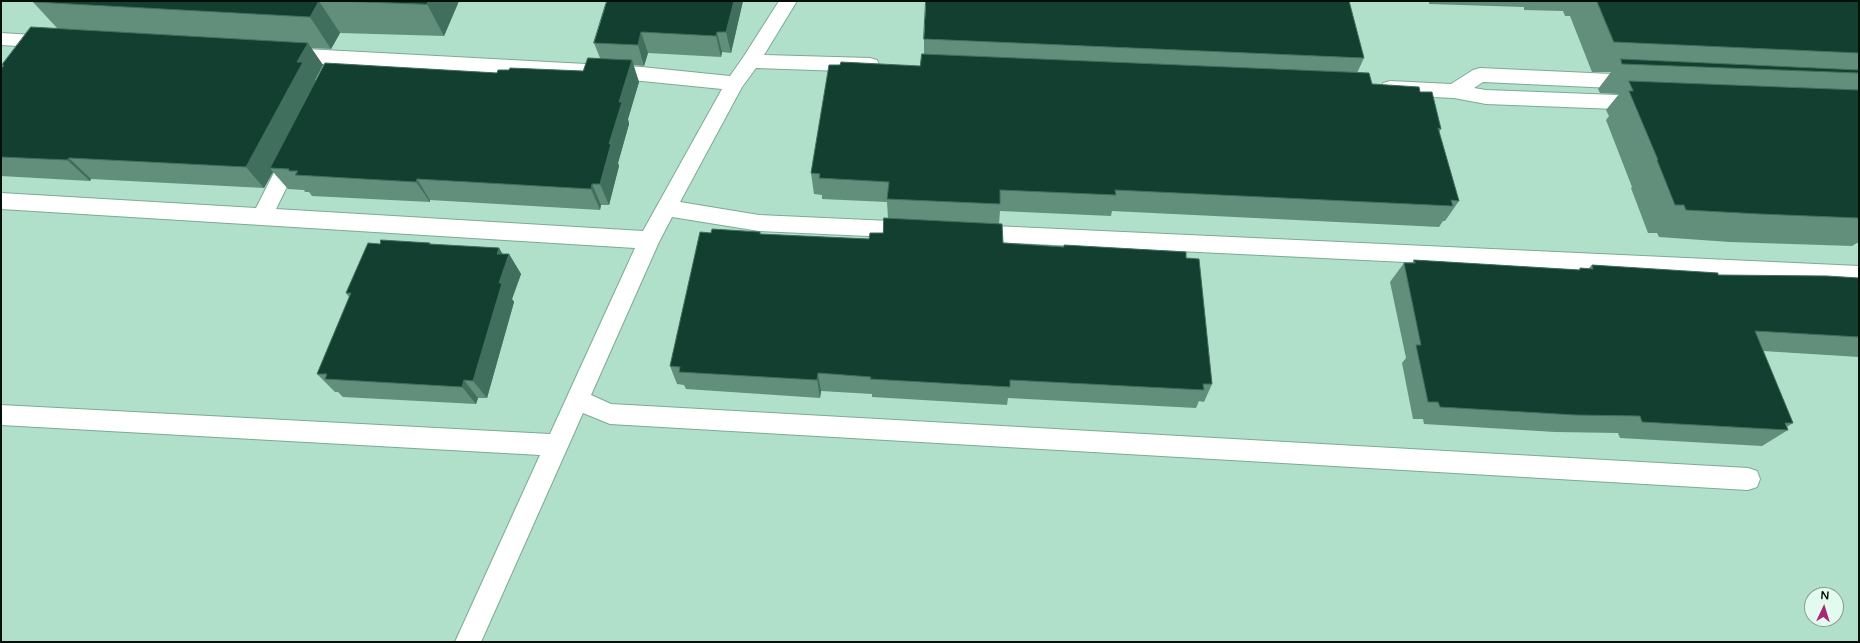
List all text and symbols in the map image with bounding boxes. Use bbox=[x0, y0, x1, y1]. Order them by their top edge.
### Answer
north arrow bbox=[1804, 587, 1844, 627]
text: N bbox=[1820, 589, 1830, 602]

